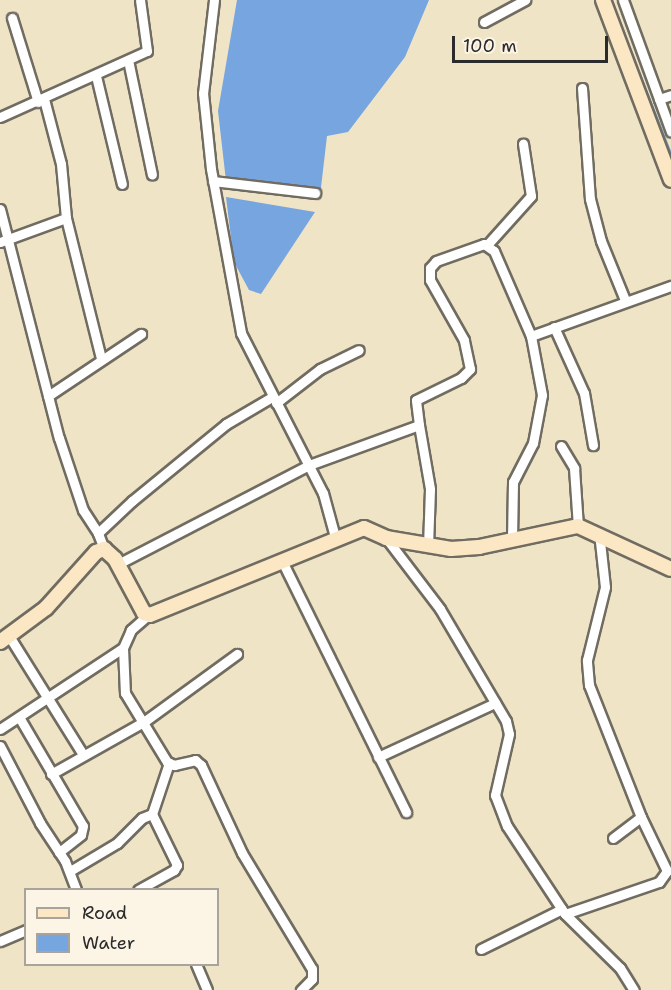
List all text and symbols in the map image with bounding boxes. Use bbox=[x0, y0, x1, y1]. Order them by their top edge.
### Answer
scale bar bbox=[455, 24, 611, 62]
text: 100 m bbox=[463, 34, 517, 58]
legend bbox=[24, 888, 219, 966]
text: Road bbox=[82, 901, 127, 925]
text: Water bbox=[82, 931, 135, 955]

